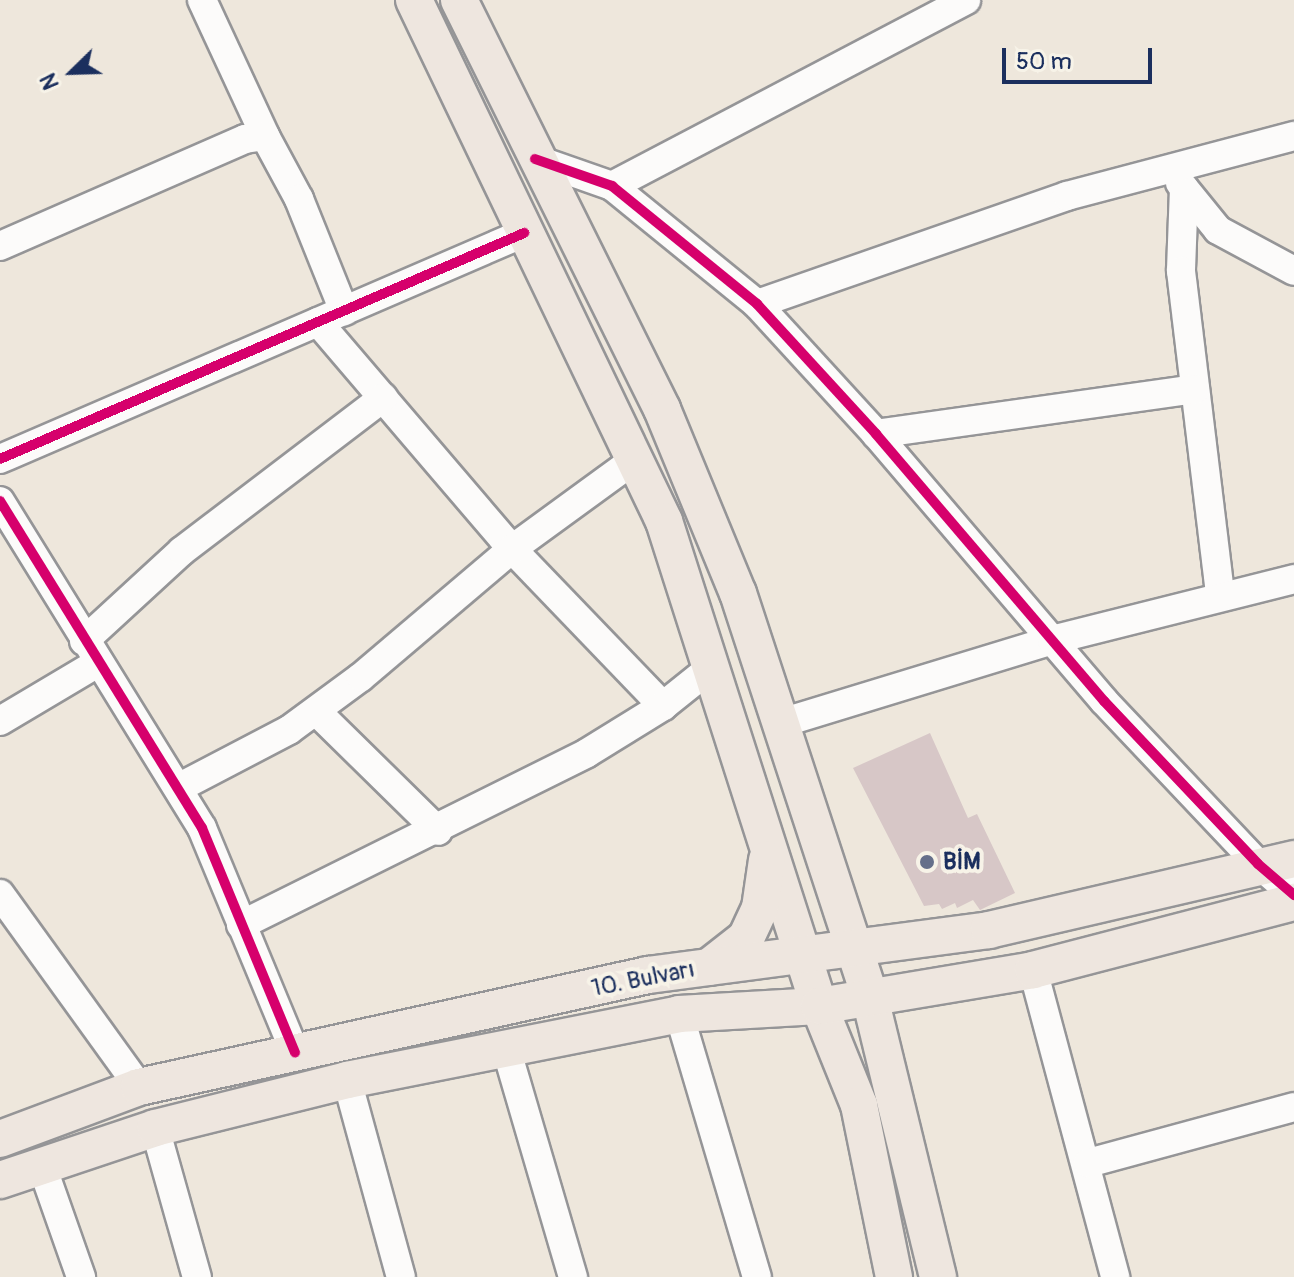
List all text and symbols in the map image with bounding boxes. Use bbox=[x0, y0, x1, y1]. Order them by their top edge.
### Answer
north arrow bbox=[32, 32, 112, 112]
scale bar bbox=[1006, 32, 1156, 82]
text: 50 m bbox=[1016, 47, 1072, 76]
text: N bbox=[34, 69, 66, 94]
place label: BİM bbox=[943, 848, 981, 876]
marker: BİM bbox=[918, 853, 936, 871]
street label: 10. Bulvarı bbox=[589, 955, 697, 1003]

